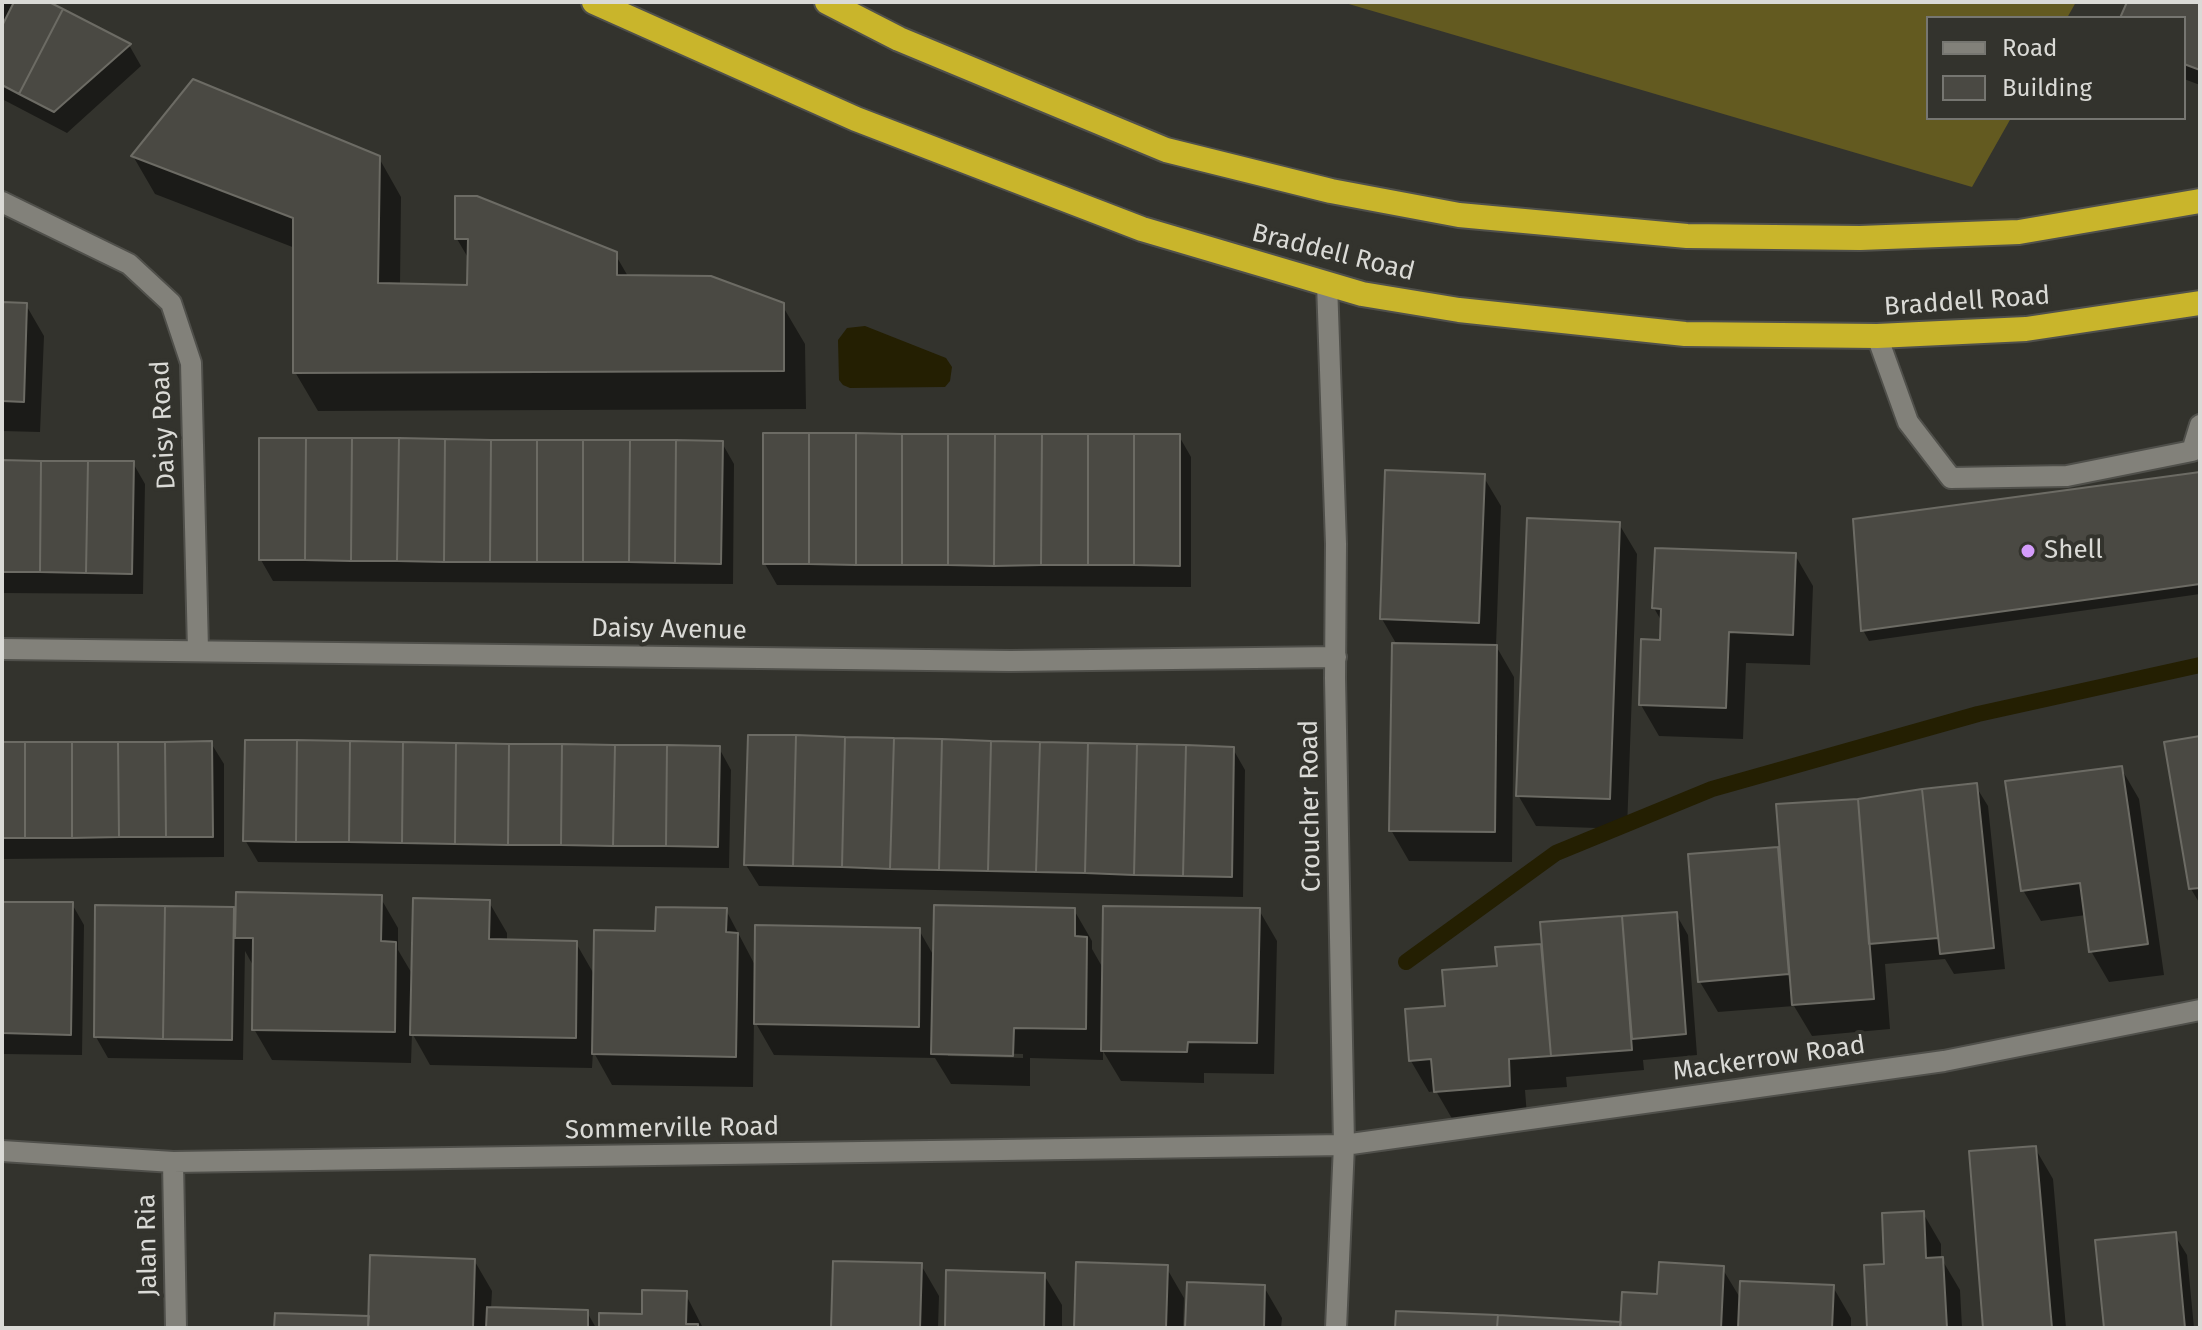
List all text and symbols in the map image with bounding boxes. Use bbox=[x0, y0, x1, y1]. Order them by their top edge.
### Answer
legend bbox=[1926, 16, 2186, 120]
text: Road bbox=[2002, 34, 2057, 62]
text: Building bbox=[2002, 74, 2092, 102]
street label: Braddell Road bbox=[1248, 218, 1418, 288]
street label: Braddell Road bbox=[1883, 281, 2051, 323]
street label: Daisy Road bbox=[145, 360, 183, 490]
place label: Shell bbox=[2044, 535, 2103, 567]
marker: Shell bbox=[2019, 542, 2037, 560]
street label: Daisy Avenue bbox=[591, 613, 747, 647]
street label: Croucher Road bbox=[1294, 720, 1328, 892]
street label: Mackerrow Road bbox=[1671, 1030, 1867, 1088]
street label: Sommerville Road bbox=[565, 1112, 779, 1146]
street label: Jalan Ria bbox=[132, 1193, 164, 1297]

